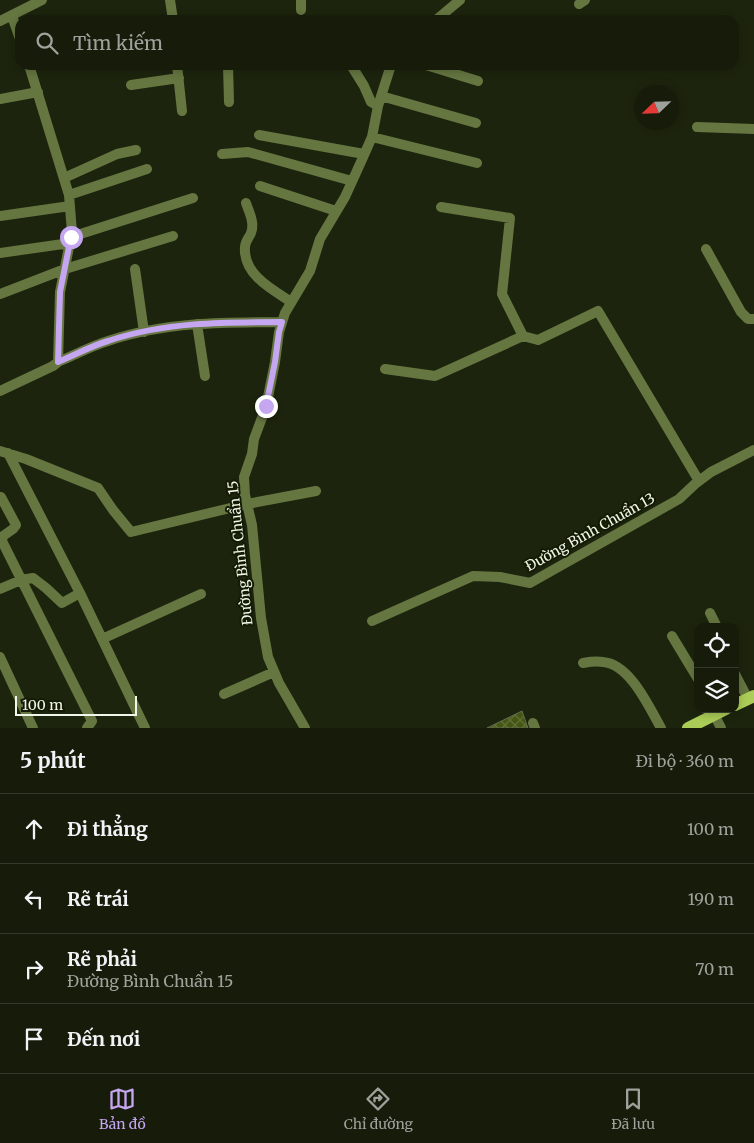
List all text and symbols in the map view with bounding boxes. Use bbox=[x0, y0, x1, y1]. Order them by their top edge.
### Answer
search box bbox=[15, 15, 739, 70]
icon: search bbox=[33, 29, 61, 57]
text: Tìm kiếm bbox=[73, 31, 163, 55]
north arrow bbox=[634, 85, 679, 130]
route start bbox=[60, 226, 83, 249]
route end bbox=[255, 395, 278, 418]
street label: Đường Bình Chuẩn 15 bbox=[223, 480, 257, 626]
street label: Đường Bình Chuẩn 13 bbox=[522, 489, 658, 575]
map controls bbox=[694, 623, 739, 713]
button: locate bbox=[694, 623, 739, 668]
button: layers bbox=[694, 668, 739, 713]
scale bar bbox=[15, 693, 138, 716]
text: 100 m bbox=[22, 696, 63, 714]
text: 5 phút bbox=[20, 747, 86, 774]
text: Đi bộ · 360 m bbox=[636, 751, 734, 771]
icon: ahead bbox=[20, 815, 48, 843]
text: Đi thẳng bbox=[67, 817, 148, 841]
text: 100 m bbox=[687, 819, 734, 839]
icon: left bbox=[20, 885, 48, 913]
text: Rẽ trái bbox=[67, 887, 129, 911]
text: 190 m bbox=[688, 889, 734, 909]
text: Rẽ phải bbox=[67, 947, 137, 971]
icon: right bbox=[20, 955, 48, 983]
text: 70 m bbox=[695, 959, 734, 979]
text: Đường Bình Chuẩn 15 bbox=[67, 971, 233, 991]
icon: arrive bbox=[20, 1025, 48, 1053]
text: Đến nơi bbox=[67, 1027, 140, 1051]
tab: Bản đồ bbox=[99, 1085, 146, 1133]
tab: Chỉ đường bbox=[344, 1085, 413, 1133]
tab: Đã lưu bbox=[611, 1085, 655, 1133]

